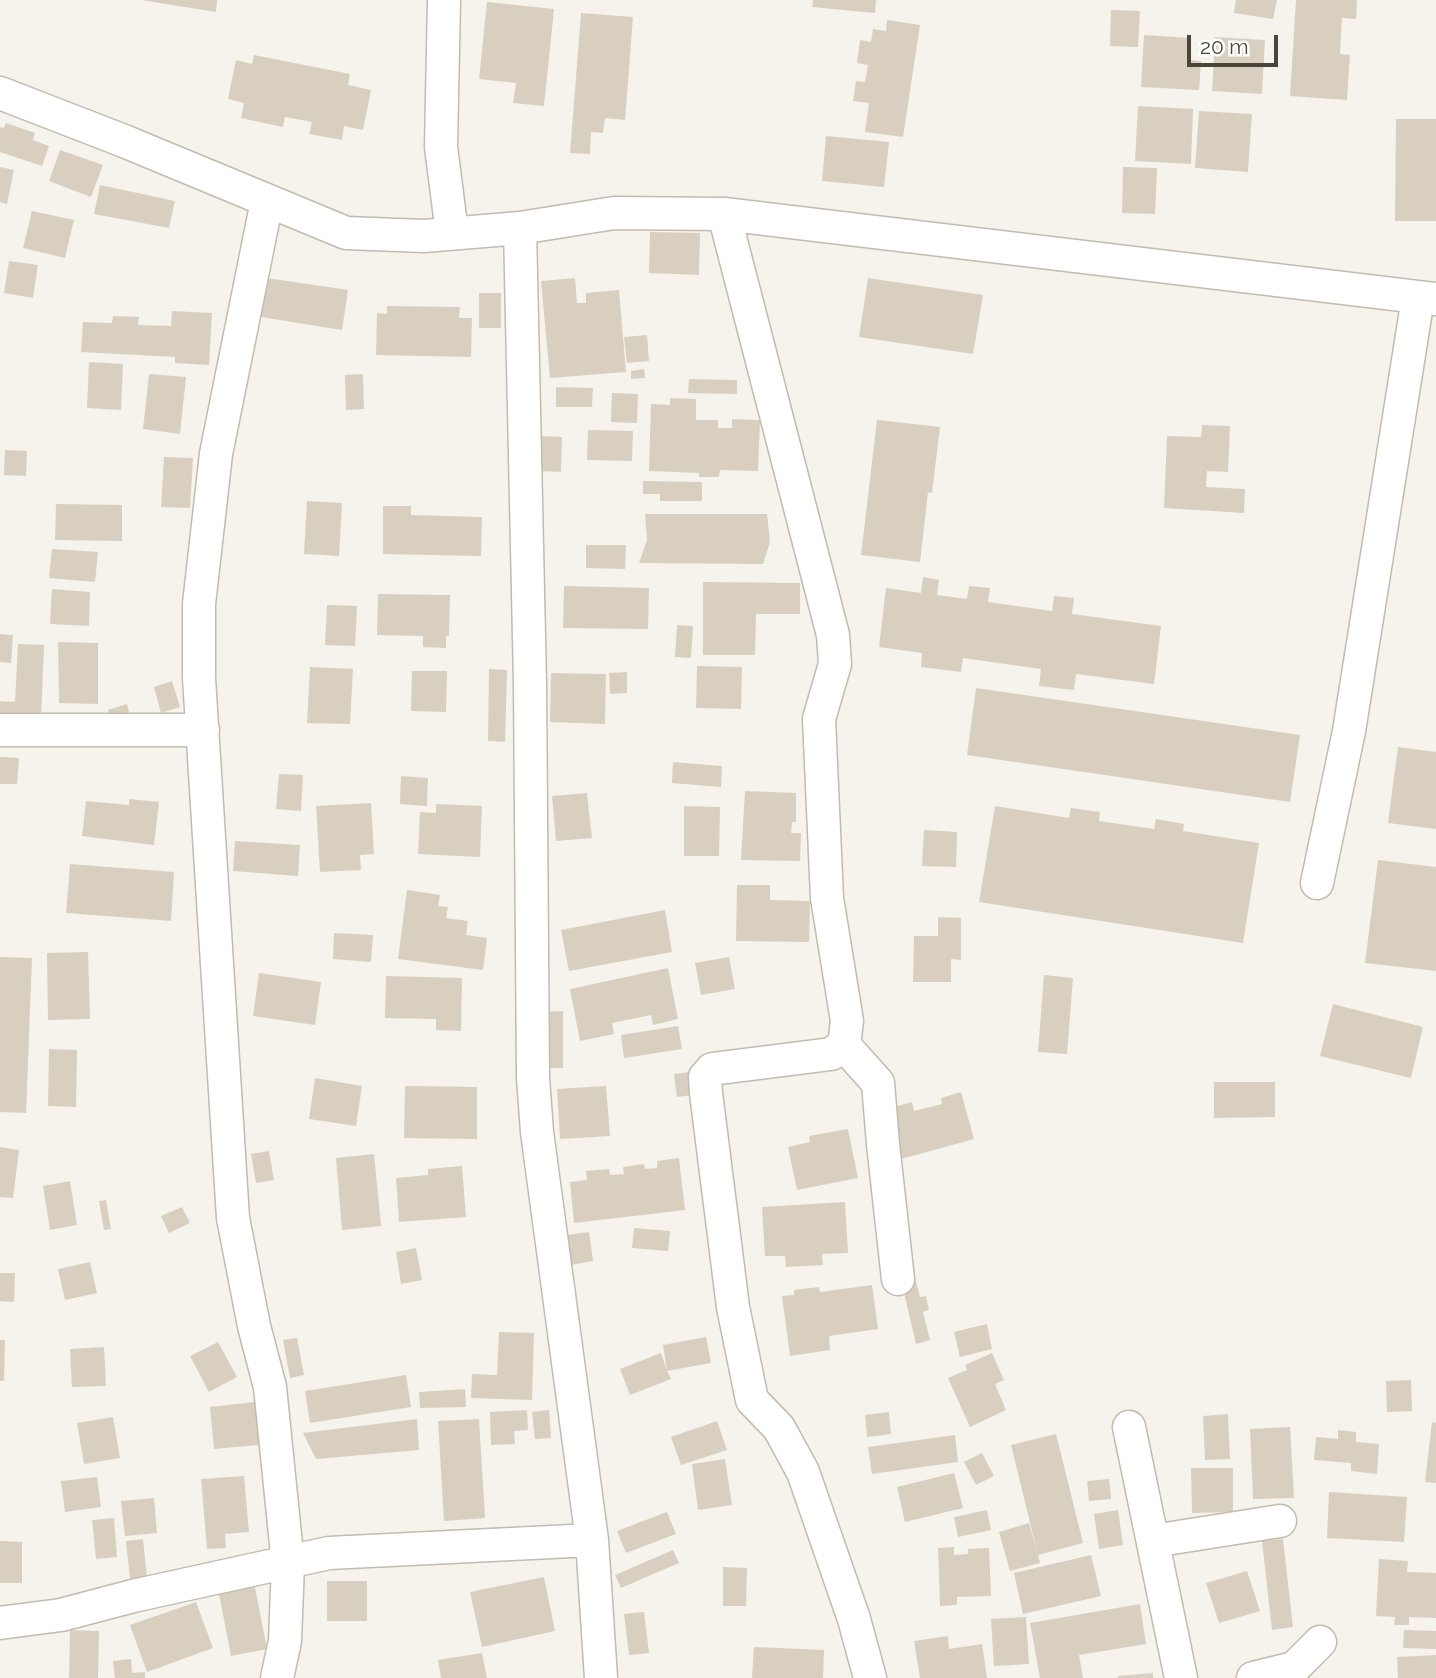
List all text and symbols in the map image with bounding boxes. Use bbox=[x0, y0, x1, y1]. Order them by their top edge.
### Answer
scale bar bbox=[1191, 21, 1282, 65]
text: 20 m bbox=[1200, 34, 1248, 59]

